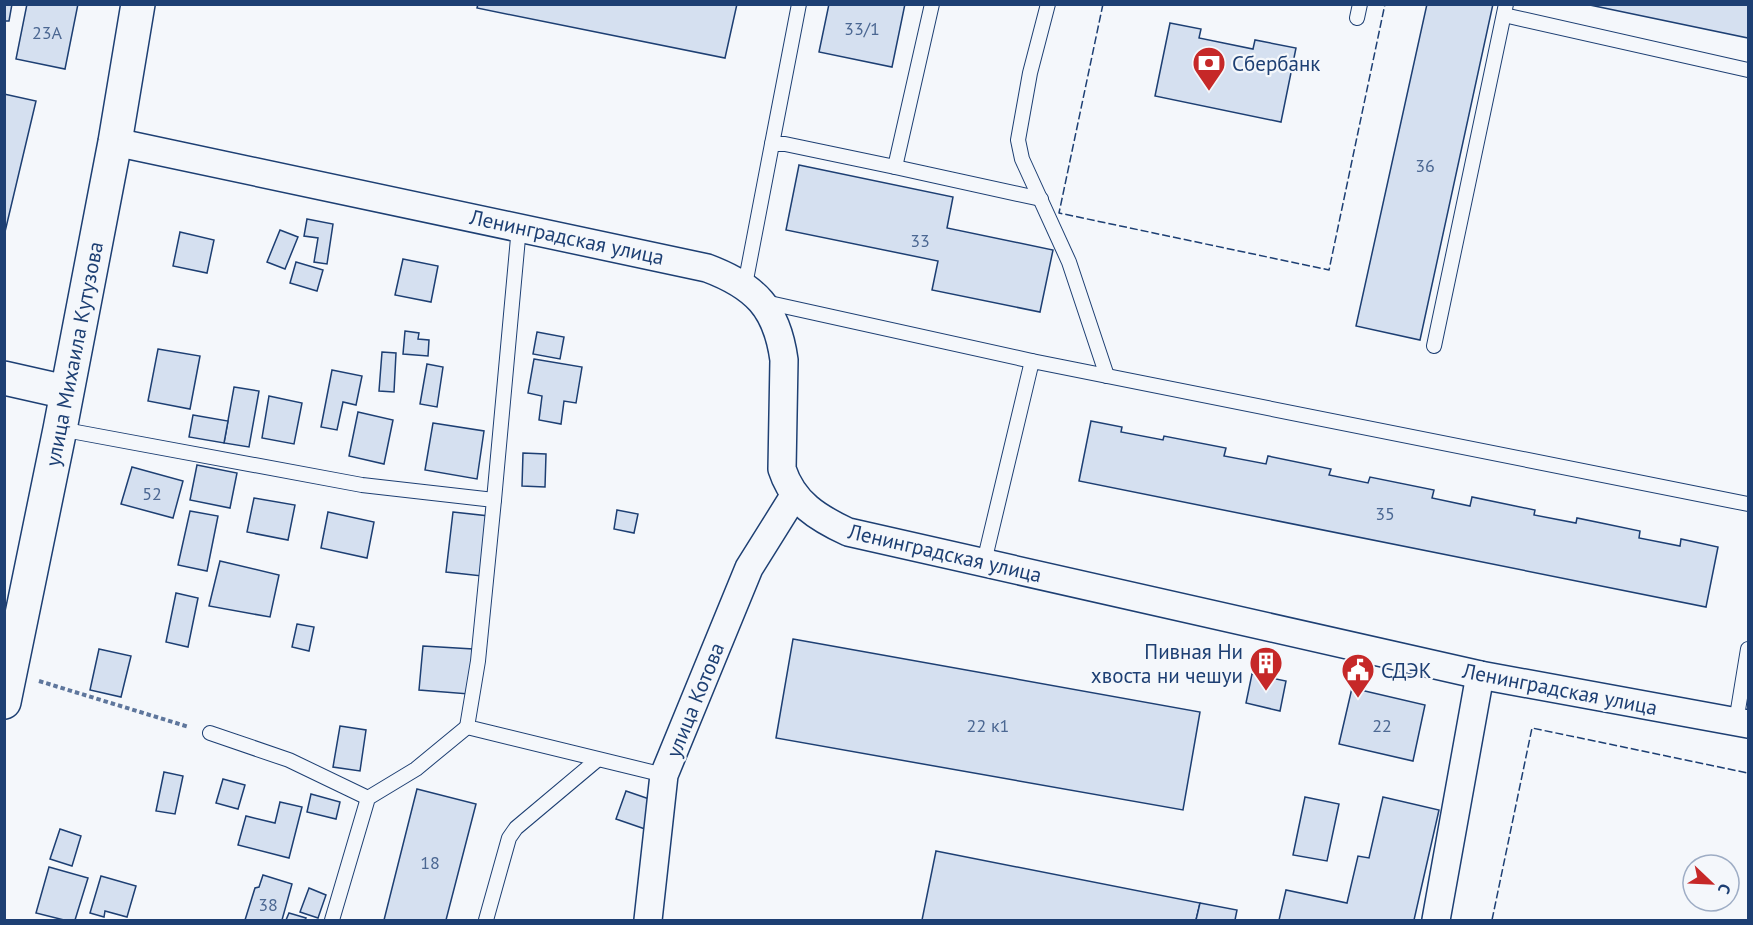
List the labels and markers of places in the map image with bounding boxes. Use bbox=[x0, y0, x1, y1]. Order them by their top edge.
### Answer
bank icon: Сбербанк bbox=[1191, 45, 1227, 92]
place label: Сбербанк bbox=[1232, 50, 1320, 77]
place label: Пивная Ни хвоста ни чешуи bbox=[1091, 638, 1243, 689]
building icon: Пивная Ни хвоста ни чешуи bbox=[1248, 645, 1284, 692]
public building icon: СДЭК bbox=[1340, 652, 1376, 699]
place label: СДЭК bbox=[1381, 657, 1432, 684]

